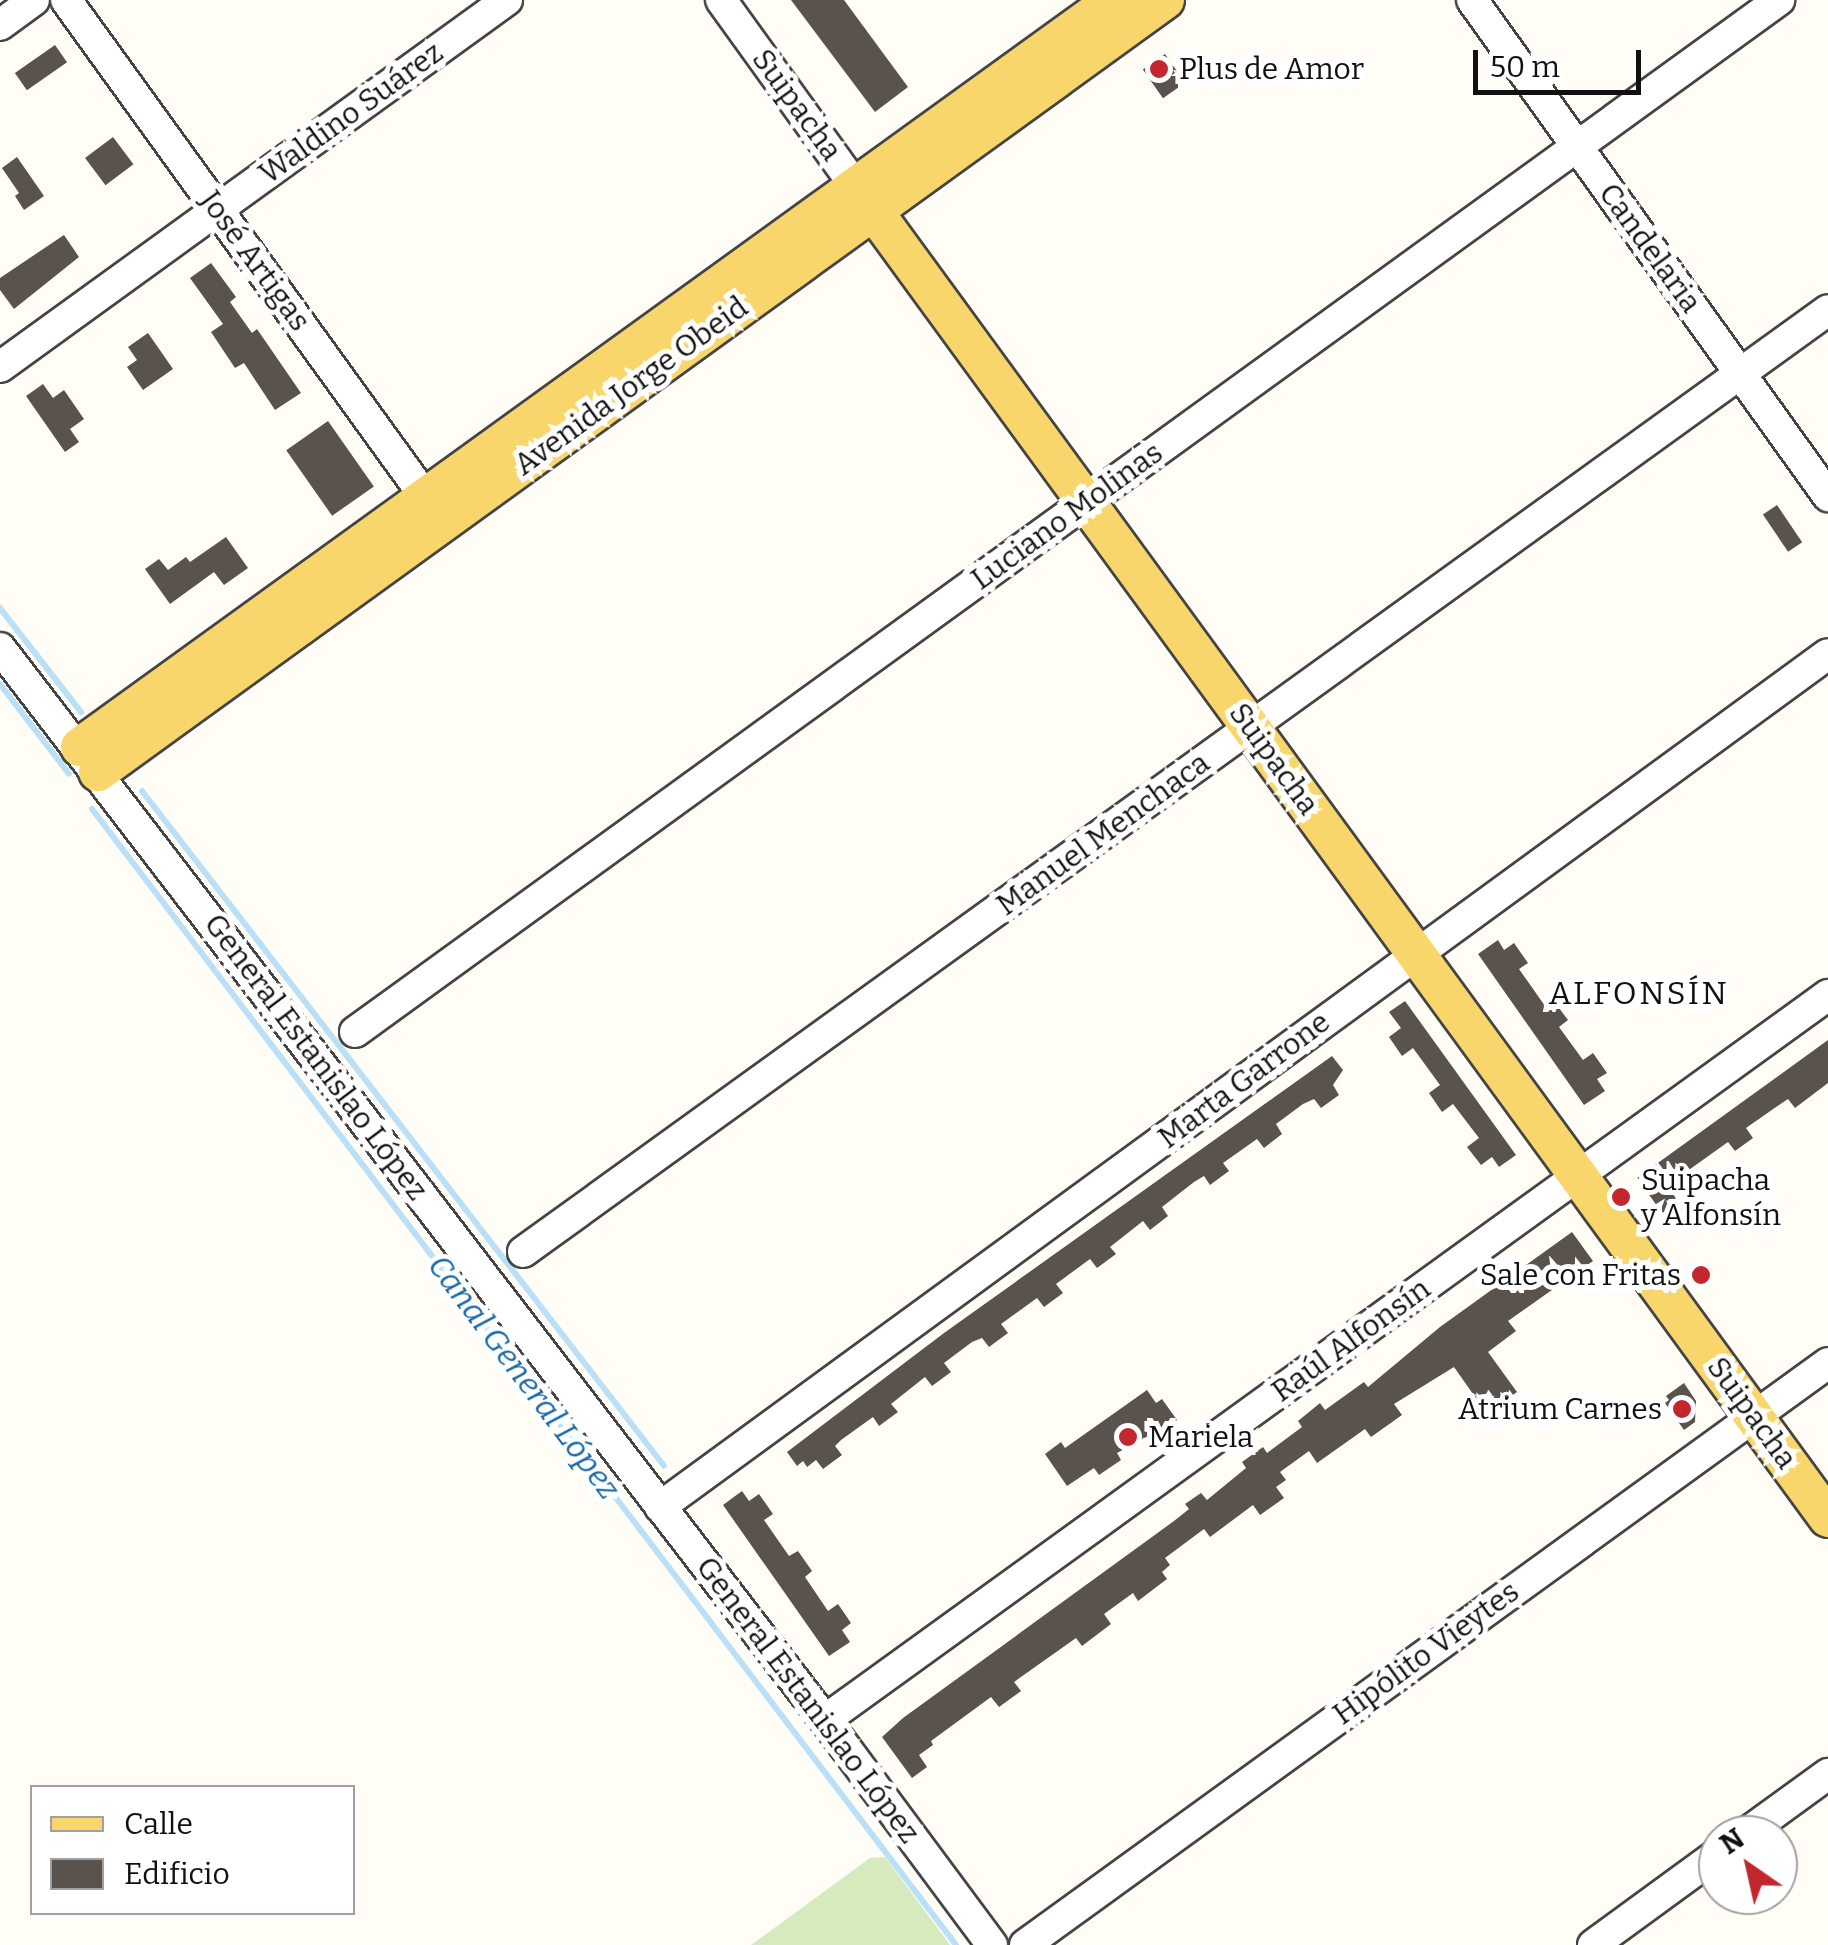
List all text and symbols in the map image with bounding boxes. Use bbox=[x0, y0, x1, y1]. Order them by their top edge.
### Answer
scale bar bbox=[1478, 30, 1646, 92]
street label: Waldino Suárez bbox=[252, 34, 450, 192]
street label: Suipacha bbox=[744, 42, 850, 168]
text: 50 m bbox=[1490, 49, 1560, 85]
place label: Plus de Amor bbox=[1179, 51, 1364, 87]
marker: Plus de Amor bbox=[1148, 58, 1170, 80]
street label: Candelaria bbox=[1591, 176, 1709, 320]
street label: José Artigas bbox=[192, 184, 318, 338]
street label: Avenida Jorge Obeid bbox=[507, 289, 755, 483]
street label: Luciano Molinas bbox=[964, 435, 1170, 597]
street label: Suipacha bbox=[1221, 696, 1327, 822]
street label: Manuel Menchaca bbox=[990, 745, 1216, 923]
street label: General Estanislao López bbox=[197, 907, 435, 1207]
district label: ALFONSÍN bbox=[1549, 974, 1729, 1012]
street label: Marta Garrone bbox=[1151, 1004, 1337, 1156]
place label: Suipacha y Alfonsín bbox=[1641, 1162, 1781, 1232]
marker: Suipacha y Alfonsín bbox=[1610, 1186, 1632, 1208]
water label: Canal General López bbox=[420, 1247, 628, 1507]
place label: Sale con Fritas bbox=[1480, 1257, 1681, 1293]
marker: Sale con Fritas bbox=[1690, 1264, 1712, 1286]
street label: Raúl Alfonsín bbox=[1265, 1270, 1437, 1410]
street label: Suipacha bbox=[1699, 1350, 1805, 1476]
place label: Atrium Carnes bbox=[1458, 1391, 1662, 1427]
marker: Atrium Carnes bbox=[1671, 1398, 1693, 1420]
place label: Mariela bbox=[1148, 1419, 1253, 1455]
marker: Mariela bbox=[1117, 1426, 1139, 1448]
street label: General Estanislao López bbox=[689, 1550, 927, 1850]
street label: Hipólito Vieytes bbox=[1326, 1574, 1526, 1732]
legend bbox=[30, 1785, 355, 1915]
text: Calle bbox=[124, 1806, 193, 1842]
north arrow bbox=[1698, 1815, 1798, 1915]
text: N bbox=[1714, 1822, 1750, 1861]
text: Edificio bbox=[124, 1856, 230, 1892]

